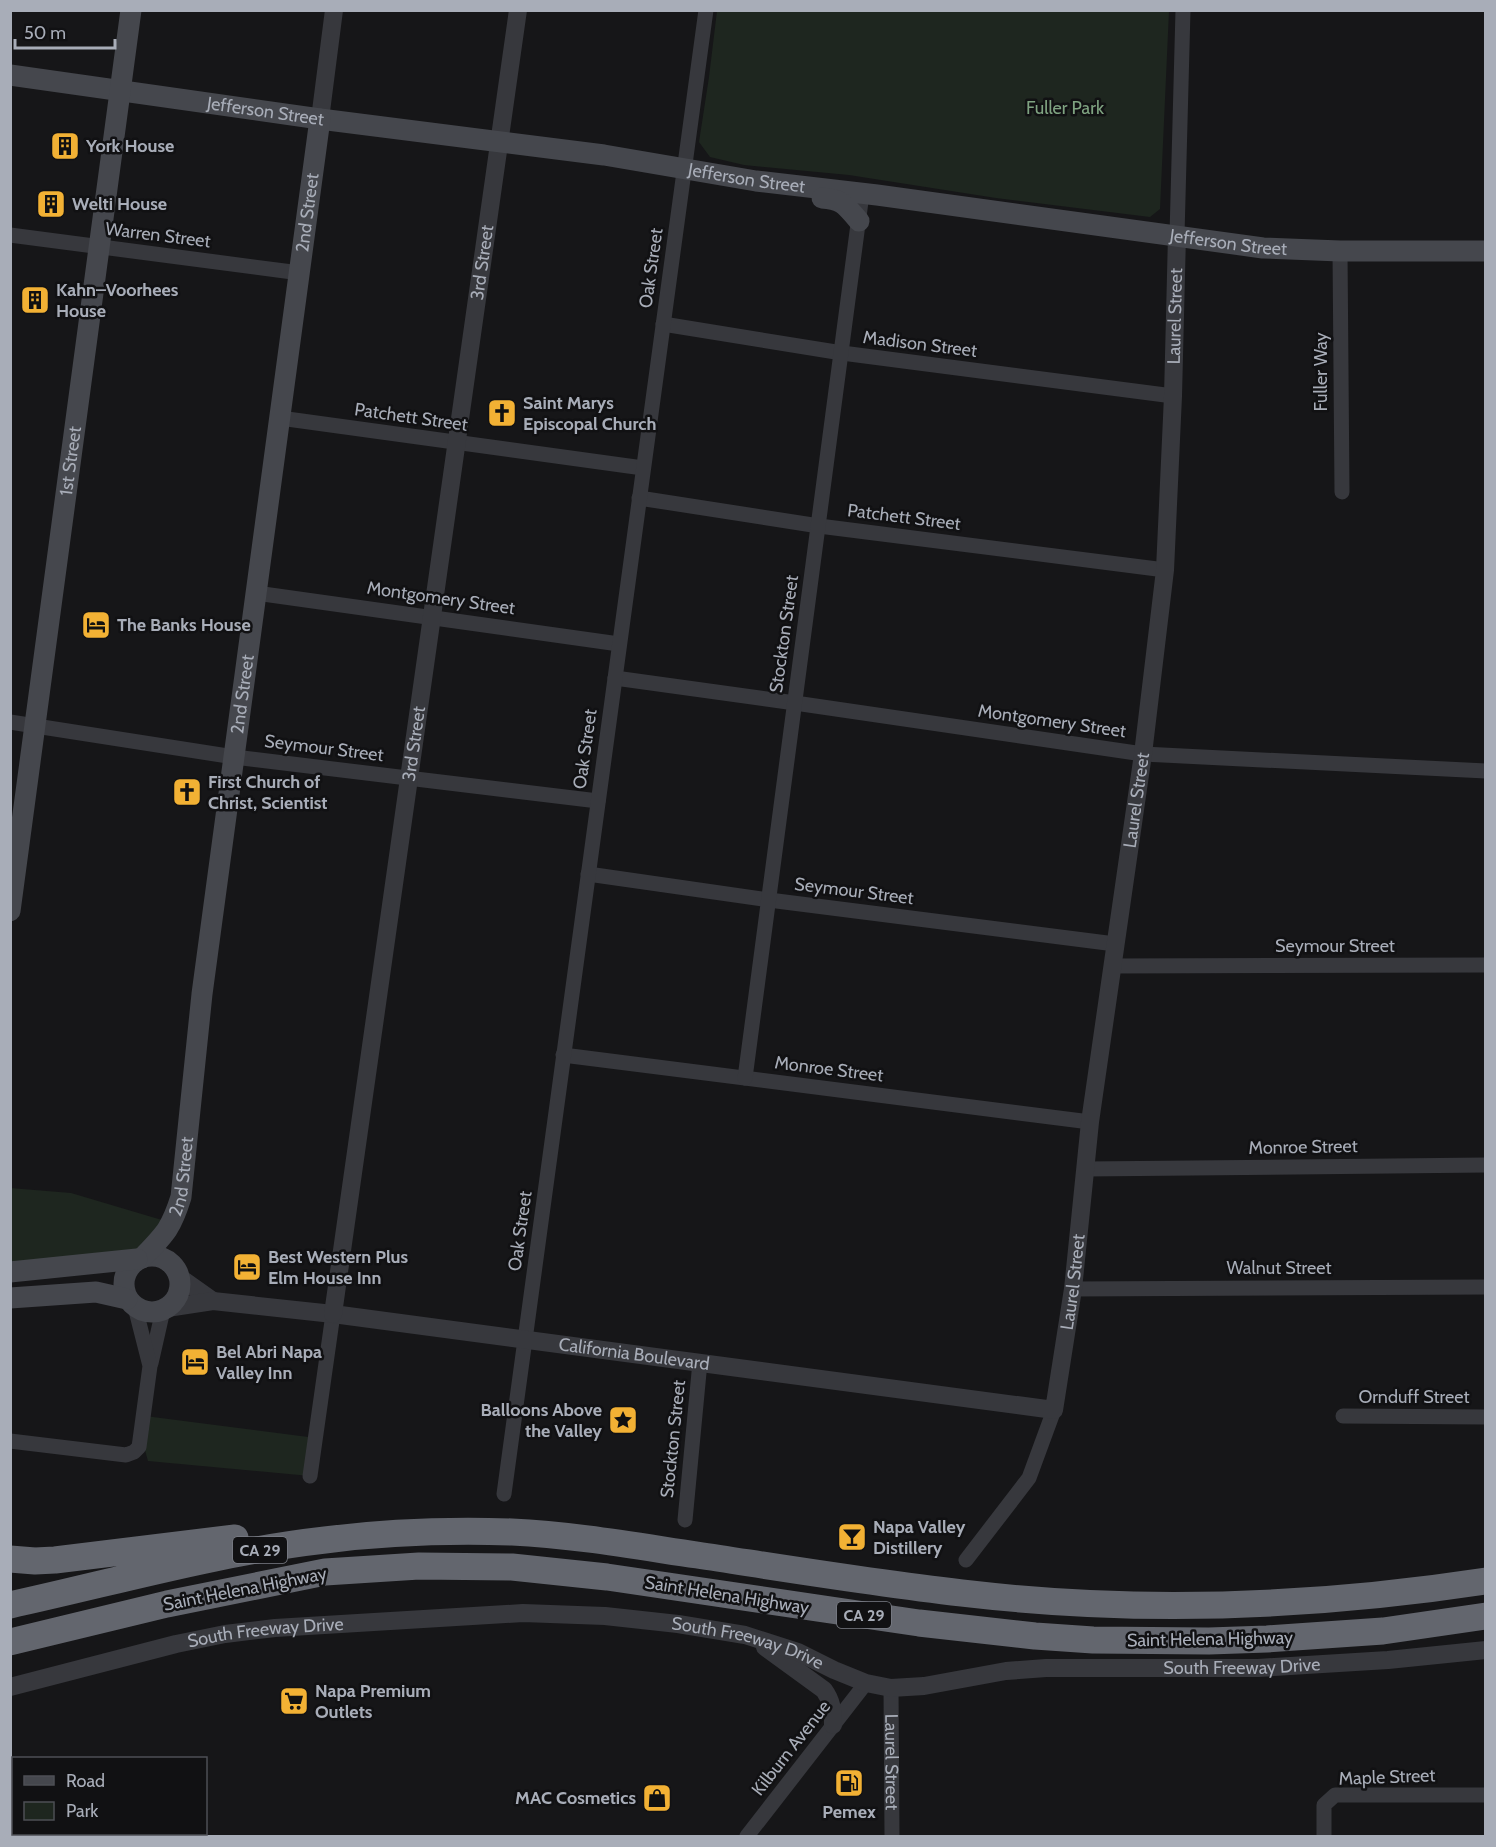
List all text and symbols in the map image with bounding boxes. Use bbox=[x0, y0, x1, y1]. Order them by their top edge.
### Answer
scale bar bbox=[15, 12, 116, 50]
text: 50 m bbox=[24, 22, 66, 44]
street label: Jefferson Street bbox=[204, 92, 325, 130]
park label: Fuller Park bbox=[1026, 97, 1105, 119]
building icon: York House bbox=[49, 130, 81, 162]
place label: York House bbox=[85, 135, 174, 157]
street label: Jefferson Street bbox=[686, 158, 806, 198]
street label: 2nd Street bbox=[291, 172, 324, 254]
building icon: Welti House bbox=[35, 188, 67, 220]
place label: Welti House bbox=[72, 193, 167, 215]
street label: Warren Street bbox=[104, 218, 212, 252]
street label: 3rd Street bbox=[466, 224, 498, 301]
street label: Jefferson Street bbox=[1167, 224, 1287, 260]
street label: Oak Street bbox=[634, 227, 668, 309]
street label: Laurel Street bbox=[1163, 268, 1187, 365]
place label: Kahn–Voorhees House bbox=[56, 279, 179, 322]
building icon: Kahn–Voorhees House bbox=[19, 284, 51, 316]
street label: Madison Street bbox=[862, 326, 978, 362]
street label: Fuller Way bbox=[1310, 332, 1332, 412]
place label: Saint Marys Episcopal Church bbox=[523, 392, 656, 435]
church icon: Saint Marys Episcopal Church bbox=[486, 397, 518, 429]
street label: Patchett Street bbox=[353, 398, 469, 436]
street label: 1st Street bbox=[55, 425, 86, 497]
street label: Patchett Street bbox=[846, 499, 962, 535]
street label: Stockton Street bbox=[765, 574, 803, 694]
street label: Montgomery Street bbox=[366, 577, 516, 619]
hotel icon: The Banks House bbox=[80, 609, 112, 641]
place label: The Banks House bbox=[117, 614, 251, 636]
street label: 2nd Street bbox=[226, 653, 259, 735]
street label: Montgomery Street bbox=[977, 700, 1127, 742]
street label: 3rd Street bbox=[398, 705, 430, 783]
street label: Oak Street bbox=[568, 708, 602, 790]
street label: Seymour Street bbox=[263, 730, 385, 766]
street label: Laurel Street bbox=[1119, 751, 1154, 850]
place label: First Church of Christ, Scientist bbox=[208, 771, 328, 814]
church icon: First Church of Christ, Scientist bbox=[171, 776, 203, 808]
street label: Seymour Street bbox=[793, 873, 915, 909]
street label: Seymour Street bbox=[1275, 935, 1395, 957]
street label: Monroe Street bbox=[773, 1051, 885, 1087]
street label: Monroe Street bbox=[1248, 1135, 1358, 1159]
street label: 2nd Street bbox=[164, 1136, 198, 1219]
street label: Oak Street bbox=[503, 1190, 537, 1272]
street label: Laurel Street bbox=[1056, 1233, 1090, 1331]
place label: Best Western Plus Elm House Inn bbox=[268, 1246, 409, 1289]
hotel icon: Best Western Plus Elm House Inn bbox=[231, 1251, 263, 1283]
street label: Walnut Street bbox=[1226, 1257, 1332, 1279]
street label: California Boulevard bbox=[557, 1333, 711, 1375]
place label: Bel Abri Napa Valley Inn bbox=[216, 1341, 322, 1384]
hotel icon: Bel Abri Napa Valley Inn bbox=[179, 1346, 211, 1378]
street label: Stockton Street bbox=[656, 1379, 690, 1499]
street label: Ornduff Street bbox=[1358, 1386, 1470, 1408]
place label: Balloons Above the Valley bbox=[481, 1399, 602, 1442]
place icon: Balloons Above the Valley bbox=[607, 1404, 639, 1436]
place label: Napa Valley Distillery bbox=[873, 1516, 966, 1559]
bar icon: Napa Valley Distillery bbox=[836, 1521, 868, 1553]
road number: CA 29 bbox=[233, 1537, 287, 1563]
street label: Saint Helena Highway bbox=[161, 1562, 329, 1616]
street label: Saint Helena Highway bbox=[643, 1571, 811, 1619]
road number: CA 29 bbox=[837, 1602, 891, 1628]
street label: South Freeway Drive bbox=[670, 1612, 827, 1674]
street label: South Freeway Drive bbox=[186, 1613, 344, 1652]
street label: Saint Helena Highway bbox=[1127, 1627, 1293, 1651]
street label: South Freeway Drive bbox=[1163, 1653, 1321, 1679]
place label: Napa Premium Outlets bbox=[315, 1680, 431, 1723]
supermarket icon: Napa Premium Outlets bbox=[278, 1685, 310, 1717]
street label: Kilburn Avenue bbox=[747, 1696, 835, 1800]
street label: Laurel Street bbox=[880, 1714, 903, 1810]
legend bbox=[12, 1757, 207, 1835]
street label: Maple Street bbox=[1338, 1764, 1436, 1790]
fuel station icon: Pemex bbox=[833, 1767, 865, 1799]
text: Road bbox=[66, 1770, 105, 1792]
shop icon: MAC Cosmetics bbox=[641, 1782, 673, 1814]
place label: MAC Cosmetics bbox=[515, 1787, 636, 1809]
text: Park bbox=[66, 1800, 99, 1822]
place label: Pemex bbox=[822, 1801, 876, 1823]

